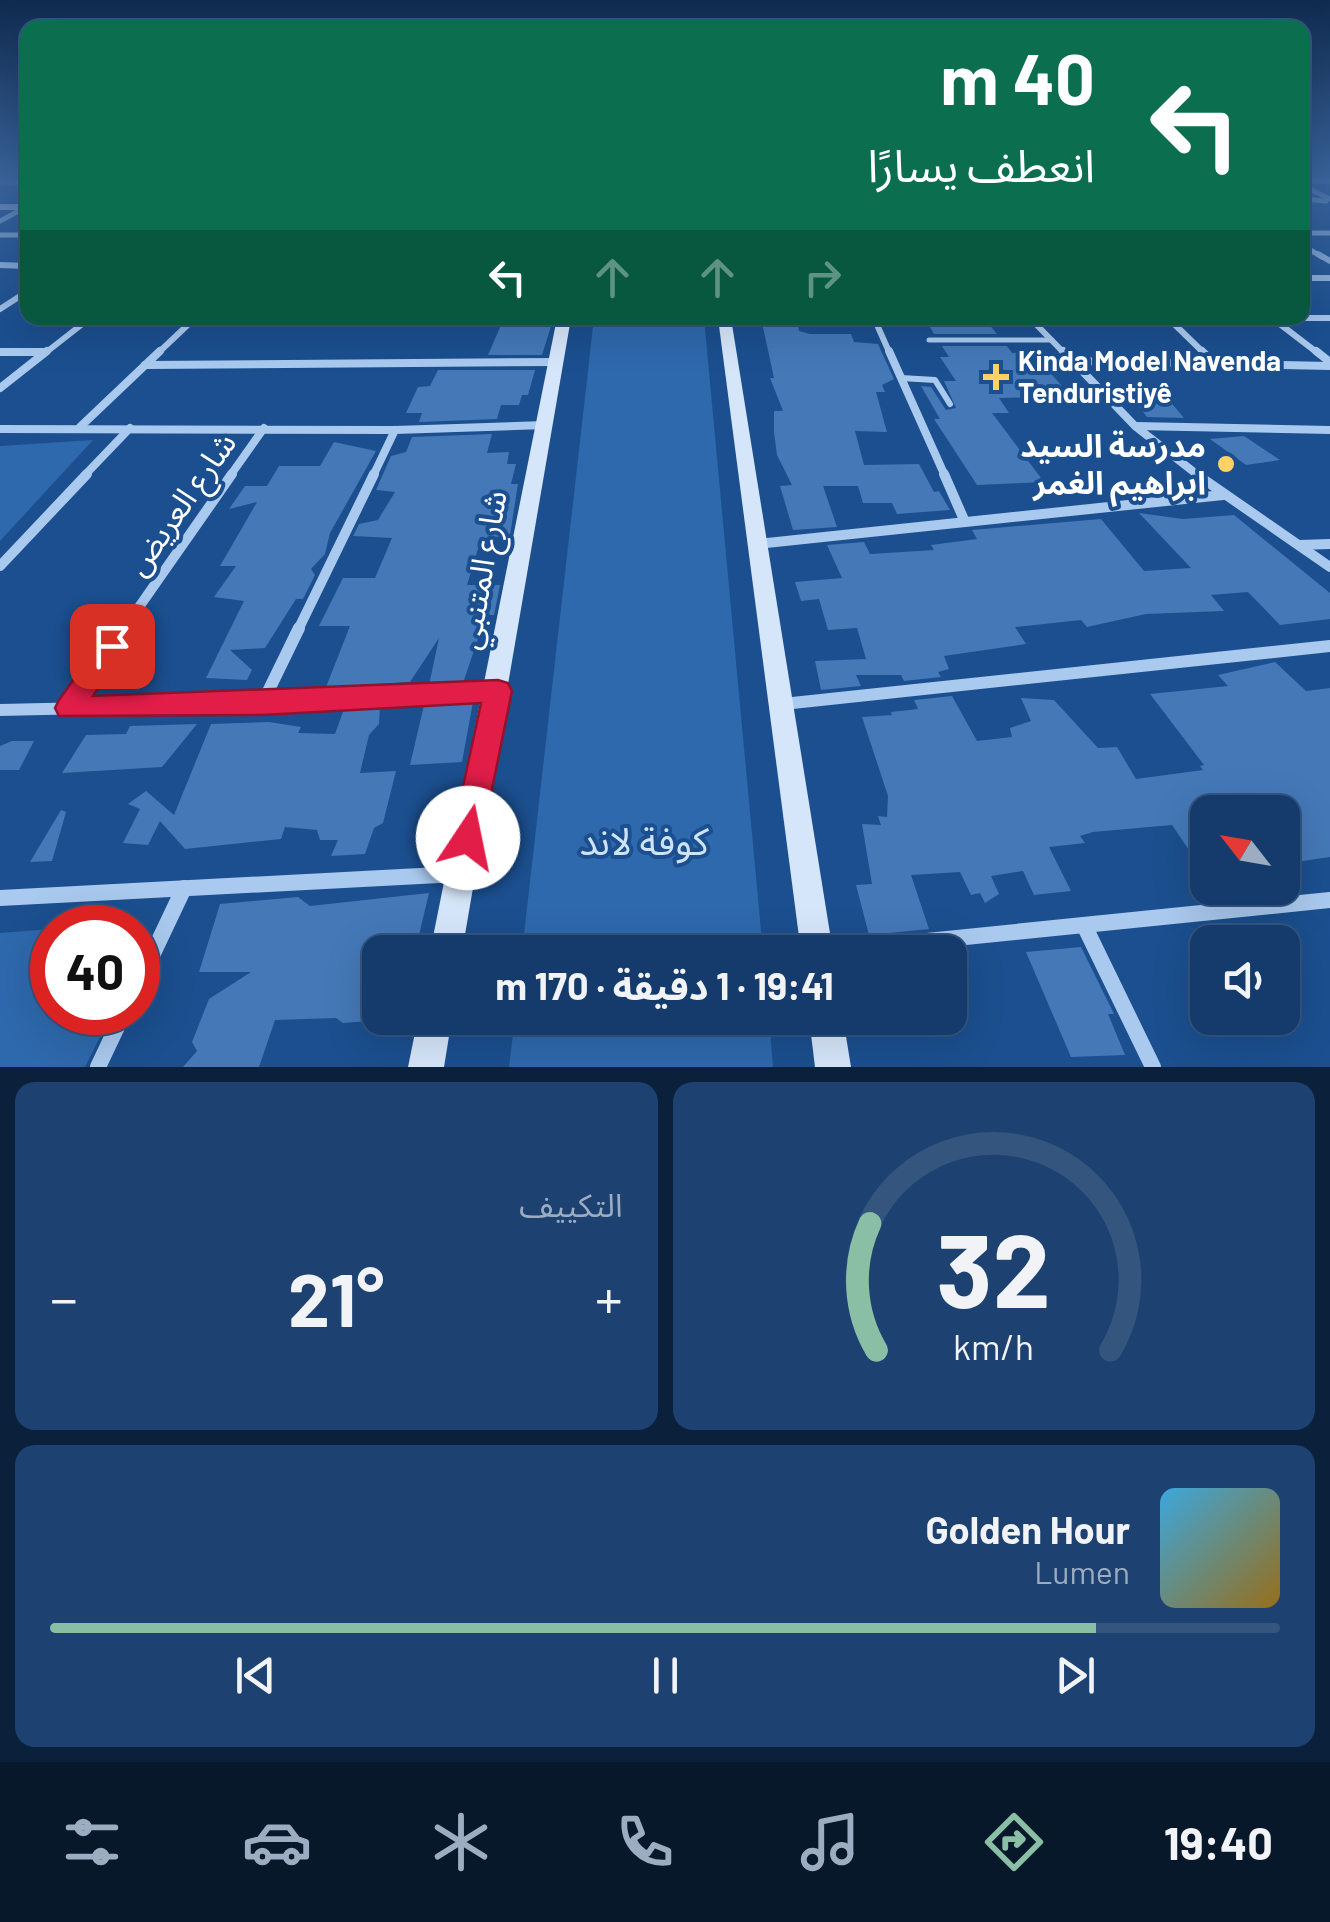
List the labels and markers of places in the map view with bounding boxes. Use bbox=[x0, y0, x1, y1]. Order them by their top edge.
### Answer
place label: Kinda Model Navenda Tenduristiyê bbox=[1018, 343, 1281, 409]
marker: Kinda Model Navenda Tenduristiyê bbox=[983, 364, 1009, 390]
place label: مدرسة السيد ابراهيم الغمر bbox=[1020, 425, 1206, 507]
marker: مدرسة السيد ابراهيم الغمر bbox=[1215, 453, 1237, 475]
pin bbox=[70, 604, 155, 689]

